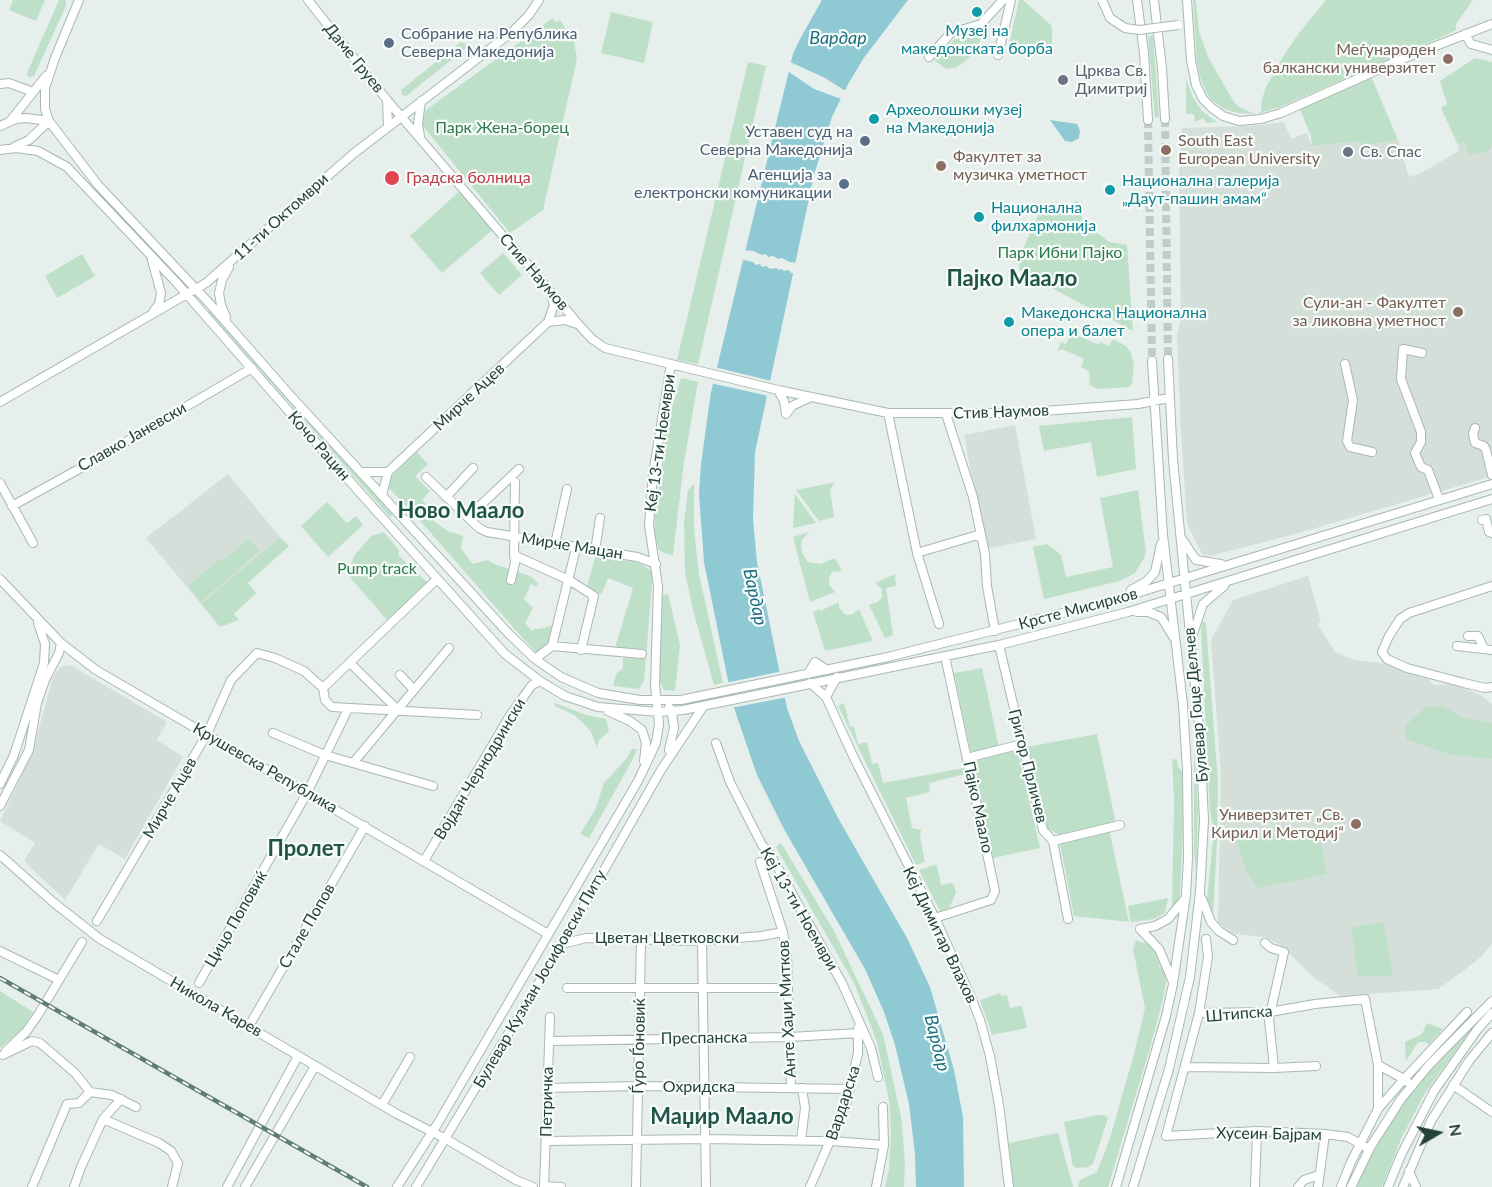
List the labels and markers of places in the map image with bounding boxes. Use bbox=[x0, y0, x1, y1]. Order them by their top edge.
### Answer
marker: Музеј на македонската борба bbox=[970, 5, 984, 19]
place label: Музеј на македонската борба bbox=[901, 21, 1053, 59]
place label: Собрание на Република Северна Македонија bbox=[401, 24, 578, 62]
marker: Собрание на Република Северна Македонија bbox=[382, 36, 396, 50]
place label: Меѓународен балкански универзитет bbox=[1263, 40, 1436, 78]
marker: Меѓународен балкански универзитет bbox=[1441, 52, 1455, 66]
place label: Црква Св. Димитриј bbox=[1075, 61, 1147, 99]
marker: Црква Св. Димитриј bbox=[1056, 73, 1070, 87]
place label: Археолошки музеј на Македонија bbox=[886, 100, 1022, 138]
marker: Археолошки музеј на Македонија bbox=[867, 112, 881, 126]
place label: Уставен суд на Северна Македонија bbox=[700, 122, 853, 160]
place label: South East European University bbox=[1178, 131, 1320, 169]
marker: Уставен суд на Северна Македонија bbox=[858, 134, 872, 148]
place label: Св. Спас bbox=[1360, 142, 1422, 162]
marker: South East European University bbox=[1159, 143, 1173, 157]
marker: Св. Спас bbox=[1341, 145, 1355, 159]
place label: Факултет за музичка уметност bbox=[953, 147, 1087, 185]
marker: Факултет за музичка уметност bbox=[934, 159, 948, 173]
place label: Агенција за електронски комуникации bbox=[634, 165, 832, 203]
place label: Градска болница bbox=[406, 168, 531, 188]
marker: Градска болница bbox=[383, 169, 401, 187]
place label: Национална галерија „Даут-пашин амам“ bbox=[1122, 171, 1279, 209]
marker: Агенција за електронски комуникации bbox=[837, 177, 851, 191]
marker: Национална галерија „Даут-пашин амам“ bbox=[1103, 183, 1117, 197]
place label: Национална филхармонија bbox=[991, 198, 1096, 236]
marker: Национална филхармонија bbox=[972, 210, 986, 224]
place label: Сули-ан - Факултет за ликовна уметност bbox=[1292, 293, 1446, 331]
place label: Македонска Национална опера и балет bbox=[1021, 303, 1207, 341]
marker: Сули-ан - Факултет за ликовна уметност bbox=[1451, 305, 1465, 319]
marker: Македонска Национална опера и балет bbox=[1002, 315, 1016, 329]
place label: Универзитет „Св. Кирил и Методиј“ bbox=[1211, 805, 1344, 843]
marker: Универзитет „Св. Кирил и Методиј“ bbox=[1349, 817, 1363, 831]

